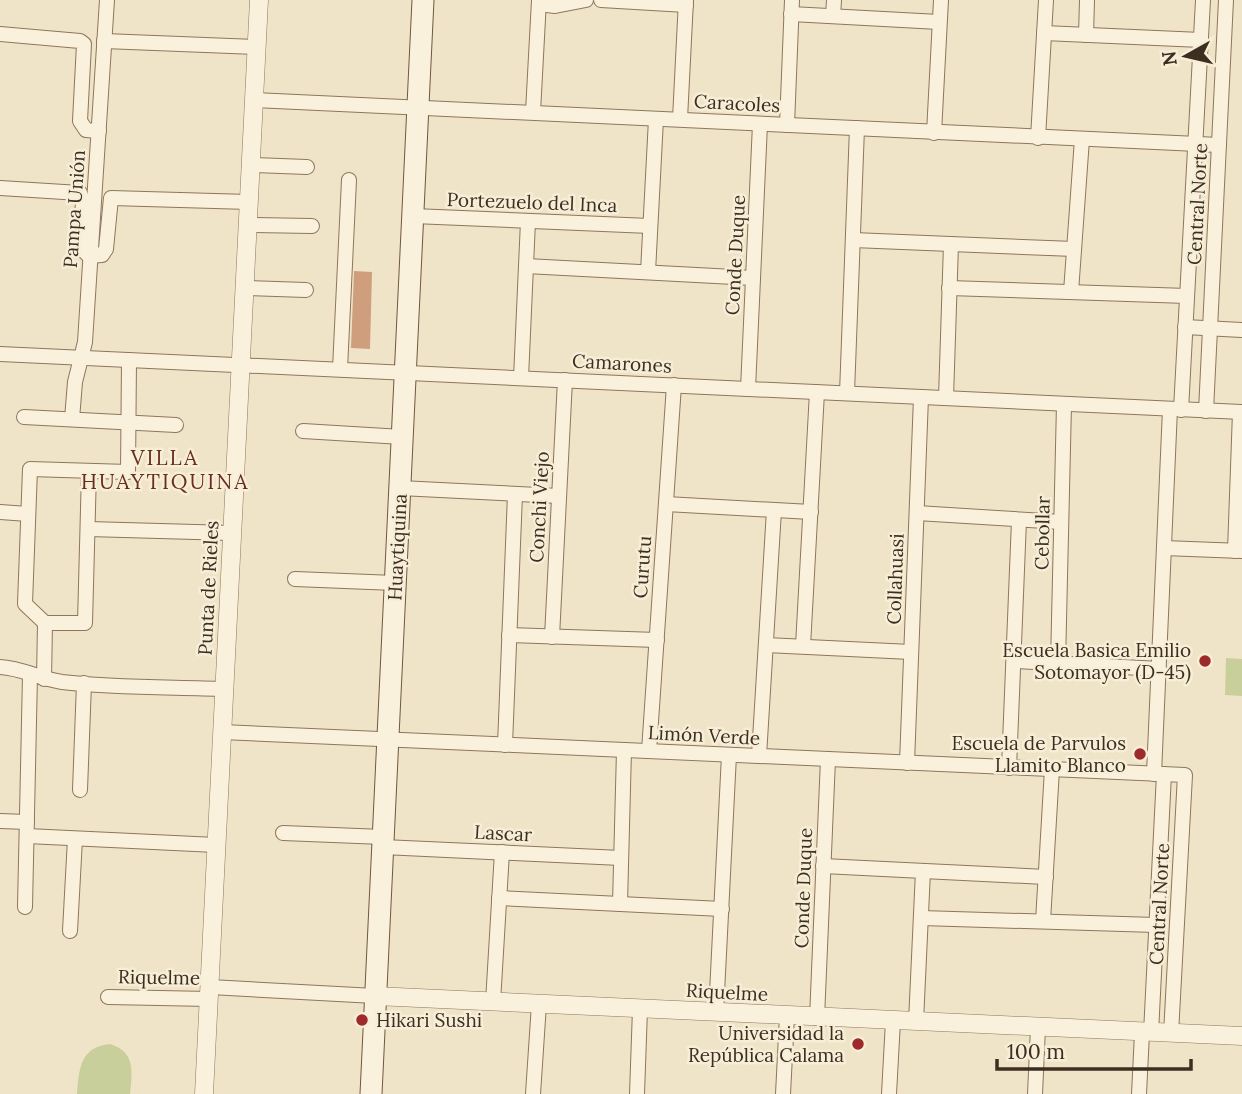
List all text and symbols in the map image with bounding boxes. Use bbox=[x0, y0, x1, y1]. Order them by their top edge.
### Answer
north arrow bbox=[1151, 21, 1221, 91]
text: N bbox=[1156, 49, 1182, 67]
street label: Caracoles bbox=[693, 89, 781, 117]
street label: Central Norte bbox=[1182, 143, 1212, 265]
street label: Pampa Unión bbox=[58, 149, 90, 269]
street label: Portezuelo del Inca bbox=[446, 187, 618, 217]
street label: Conde Duque bbox=[720, 194, 750, 316]
street label: Camarones bbox=[572, 348, 673, 378]
district label: VILLA HUAYTIQUINA bbox=[81, 444, 249, 495]
street label: Conchi Viejo bbox=[524, 451, 554, 563]
street label: Huaytiquina bbox=[382, 493, 412, 601]
street label: Cebollar bbox=[1029, 495, 1055, 570]
street label: Punta de Rieles bbox=[192, 520, 224, 656]
street label: Collahuasi bbox=[881, 533, 909, 625]
street label: Curutu bbox=[628, 535, 656, 599]
place label: Escuela Basica Emilio Sotomayor (D-45) bbox=[1002, 638, 1191, 685]
marker: Escuela Basica Emilio Sotomayor (D-45) bbox=[1197, 653, 1213, 669]
street label: Limón Verde bbox=[647, 720, 761, 750]
place label: Escuela de Parvulos Llamito Blanco bbox=[951, 731, 1126, 777]
marker: Escuela de Parvulos Llamito Blanco bbox=[1132, 746, 1148, 762]
street label: Lascar bbox=[473, 819, 533, 847]
street label: Conde Duque bbox=[789, 827, 817, 949]
street label: Central Norte bbox=[1144, 843, 1174, 965]
street label: Riquelme bbox=[118, 964, 200, 990]
street label: Riquelme bbox=[685, 978, 769, 1006]
place label: Hikari Sushi bbox=[376, 1008, 482, 1032]
marker: Hikari Sushi bbox=[354, 1012, 370, 1028]
place label: Universidad la República Calama bbox=[688, 1021, 844, 1067]
scale bar bbox=[997, 1028, 1191, 1072]
marker: Universidad la República Calama bbox=[850, 1036, 866, 1052]
text: 100 m bbox=[1007, 1038, 1065, 1065]

